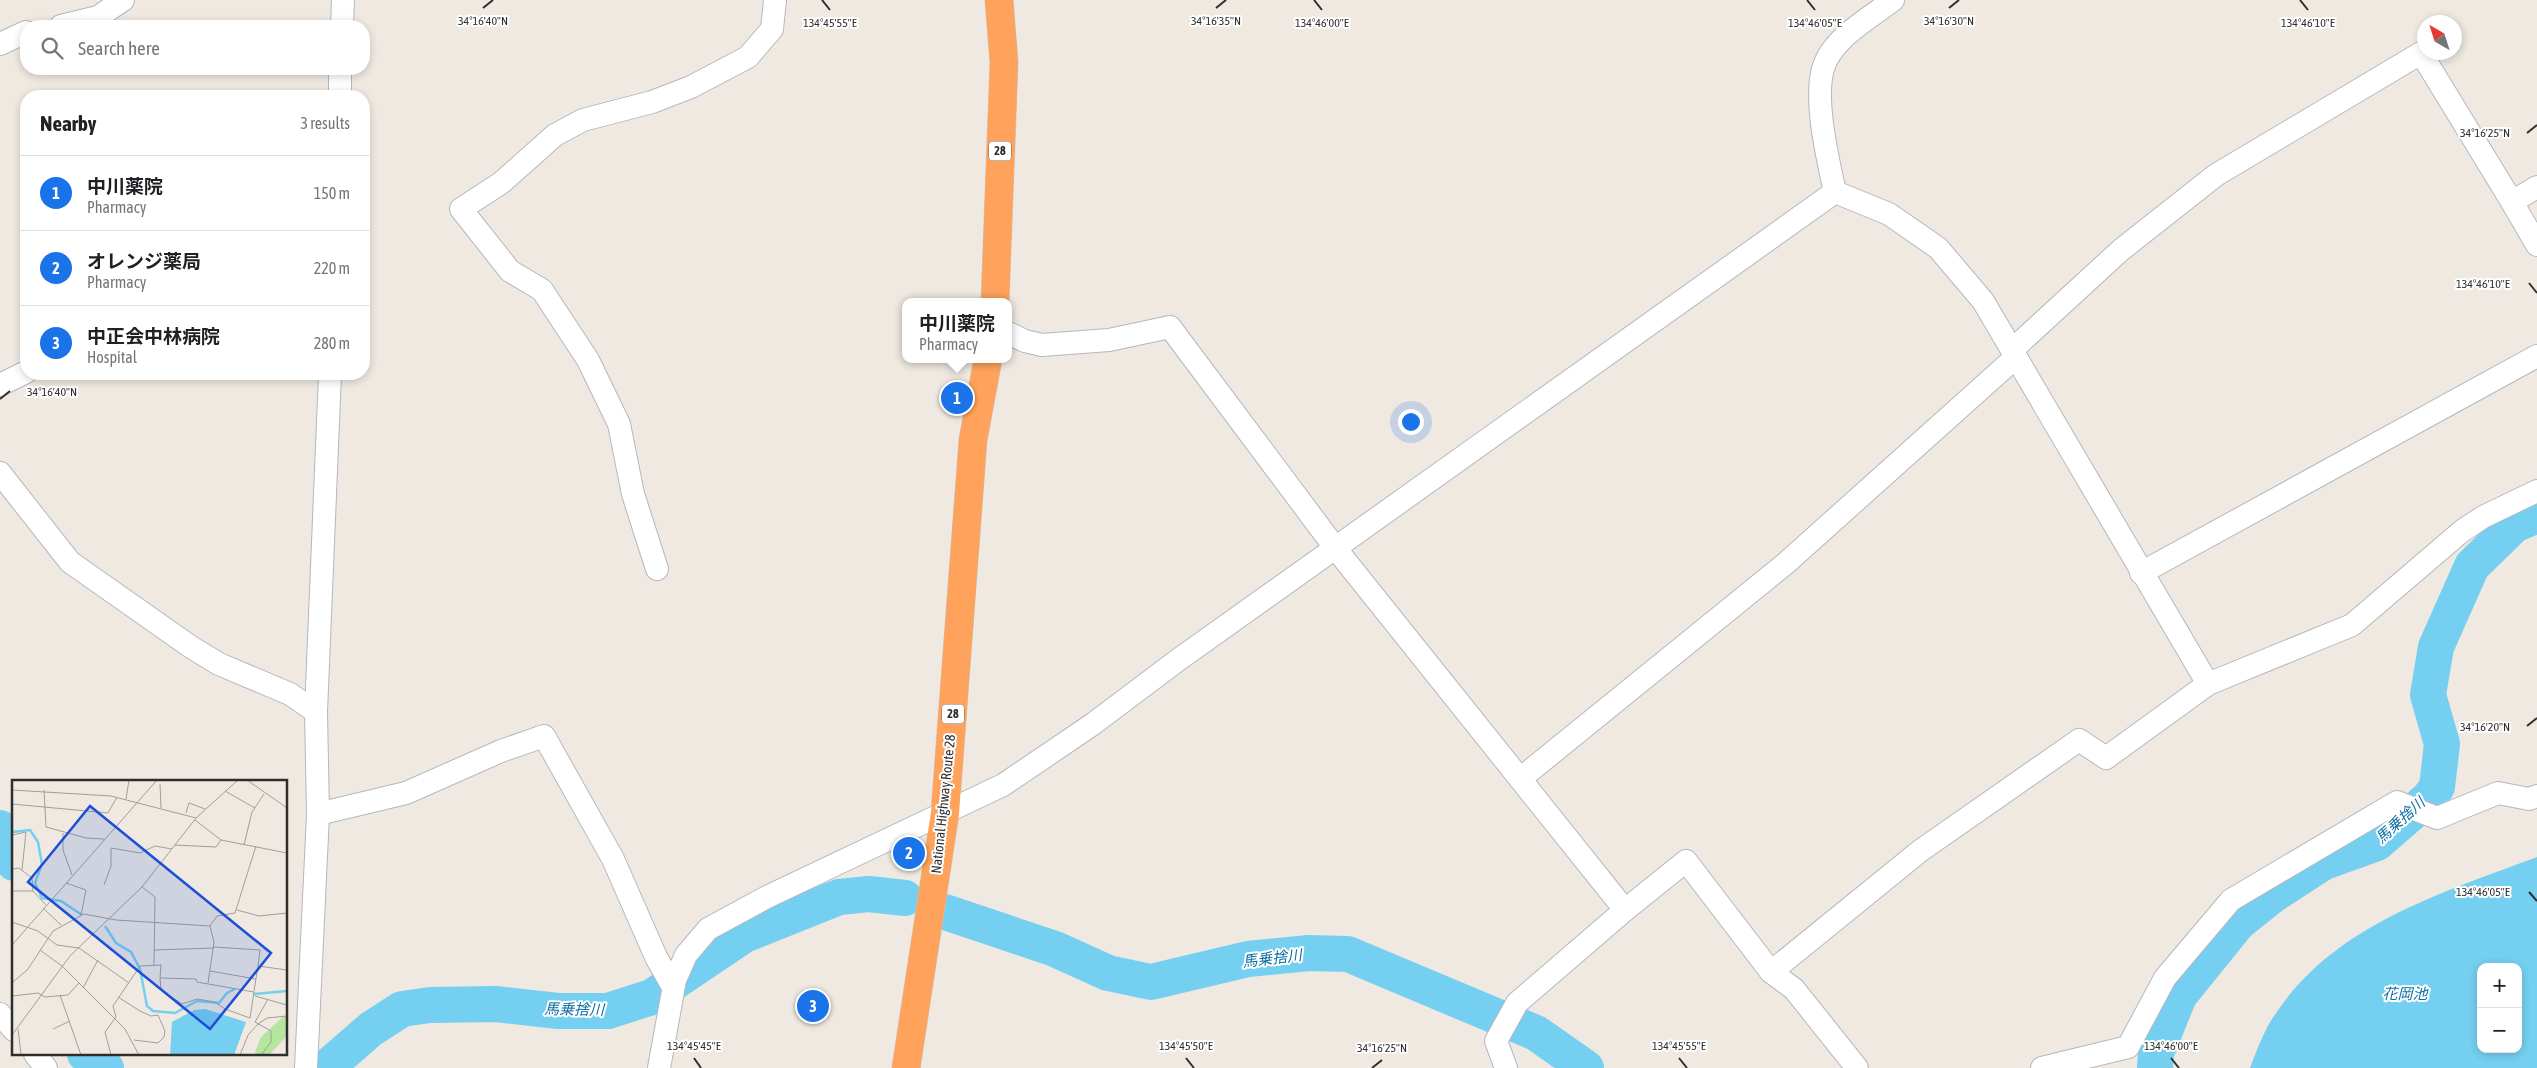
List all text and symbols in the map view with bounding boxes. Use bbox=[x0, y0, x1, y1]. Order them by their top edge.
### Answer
text: 34°16'40"N bbox=[458, 14, 508, 28]
text: 34°16'35"N bbox=[1191, 14, 1241, 28]
text: 34°16'30"N bbox=[1924, 14, 1974, 28]
north arrow bbox=[2417, 15, 2462, 60]
text: 134°45'55"E bbox=[803, 16, 857, 30]
text: 134°46'00"E bbox=[1295, 16, 1349, 30]
text: 134°46'05"E bbox=[1788, 16, 1842, 30]
text: 134°46'10"E bbox=[2281, 16, 2335, 30]
search box bbox=[20, 20, 370, 75]
icon: search bbox=[38, 34, 66, 62]
text: Search here bbox=[78, 37, 160, 59]
text: Nearby bbox=[40, 111, 96, 135]
text: 3 results bbox=[300, 114, 350, 132]
text: 34°16'25"N bbox=[2460, 126, 2510, 140]
road number: 28 bbox=[989, 142, 1011, 160]
text: 中川薬院 bbox=[87, 175, 163, 197]
text: 1 bbox=[52, 184, 60, 202]
text: 150 m bbox=[314, 184, 350, 202]
text: Pharmacy bbox=[87, 198, 146, 216]
text: オレンジ薬局 bbox=[87, 250, 201, 272]
text: 2 bbox=[52, 259, 60, 277]
text: 220 m bbox=[314, 259, 350, 277]
text: Pharmacy bbox=[87, 273, 146, 291]
text: 134°46'10"E bbox=[2456, 277, 2510, 291]
popup bbox=[902, 298, 1012, 363]
text: 中川薬院 bbox=[919, 312, 995, 334]
text: 中正会中林病院 bbox=[87, 325, 220, 347]
text: 3 bbox=[52, 334, 60, 352]
text: 280 m bbox=[314, 334, 350, 352]
text: Pharmacy bbox=[919, 335, 978, 353]
text: Hospital bbox=[87, 348, 137, 366]
pin: 1 bbox=[941, 379, 973, 417]
text: 34°16'40"N bbox=[27, 385, 77, 399]
your location bbox=[1398, 409, 1424, 435]
road number: 28 bbox=[942, 704, 964, 724]
text: 34°16'20"N bbox=[2460, 720, 2510, 734]
street label: National Highway Route 28 bbox=[928, 733, 958, 874]
inset map bbox=[12, 780, 288, 1056]
water label: 馬乗捨川 bbox=[2372, 792, 2429, 846]
pin: 2 bbox=[893, 834, 925, 872]
text: 134°46'05"E bbox=[2456, 885, 2510, 899]
water label: 馬乗捨川 bbox=[1241, 946, 1305, 970]
map controls bbox=[2477, 963, 2522, 1053]
button: + bbox=[2477, 963, 2522, 1008]
water label: 花岡池 bbox=[2382, 985, 2429, 1002]
pin: 3 bbox=[797, 987, 829, 1025]
water label: 馬乗捨川 bbox=[544, 1000, 606, 1018]
button: − bbox=[2477, 1008, 2522, 1053]
text: 134°45'45"E bbox=[667, 1039, 721, 1053]
text: 134°45'50"E bbox=[1159, 1039, 1213, 1053]
text: 134°45'55"E bbox=[1652, 1039, 1706, 1053]
text: 134°46'00"E bbox=[2144, 1039, 2198, 1053]
text: 34°16'25"N bbox=[1357, 1041, 1407, 1055]

